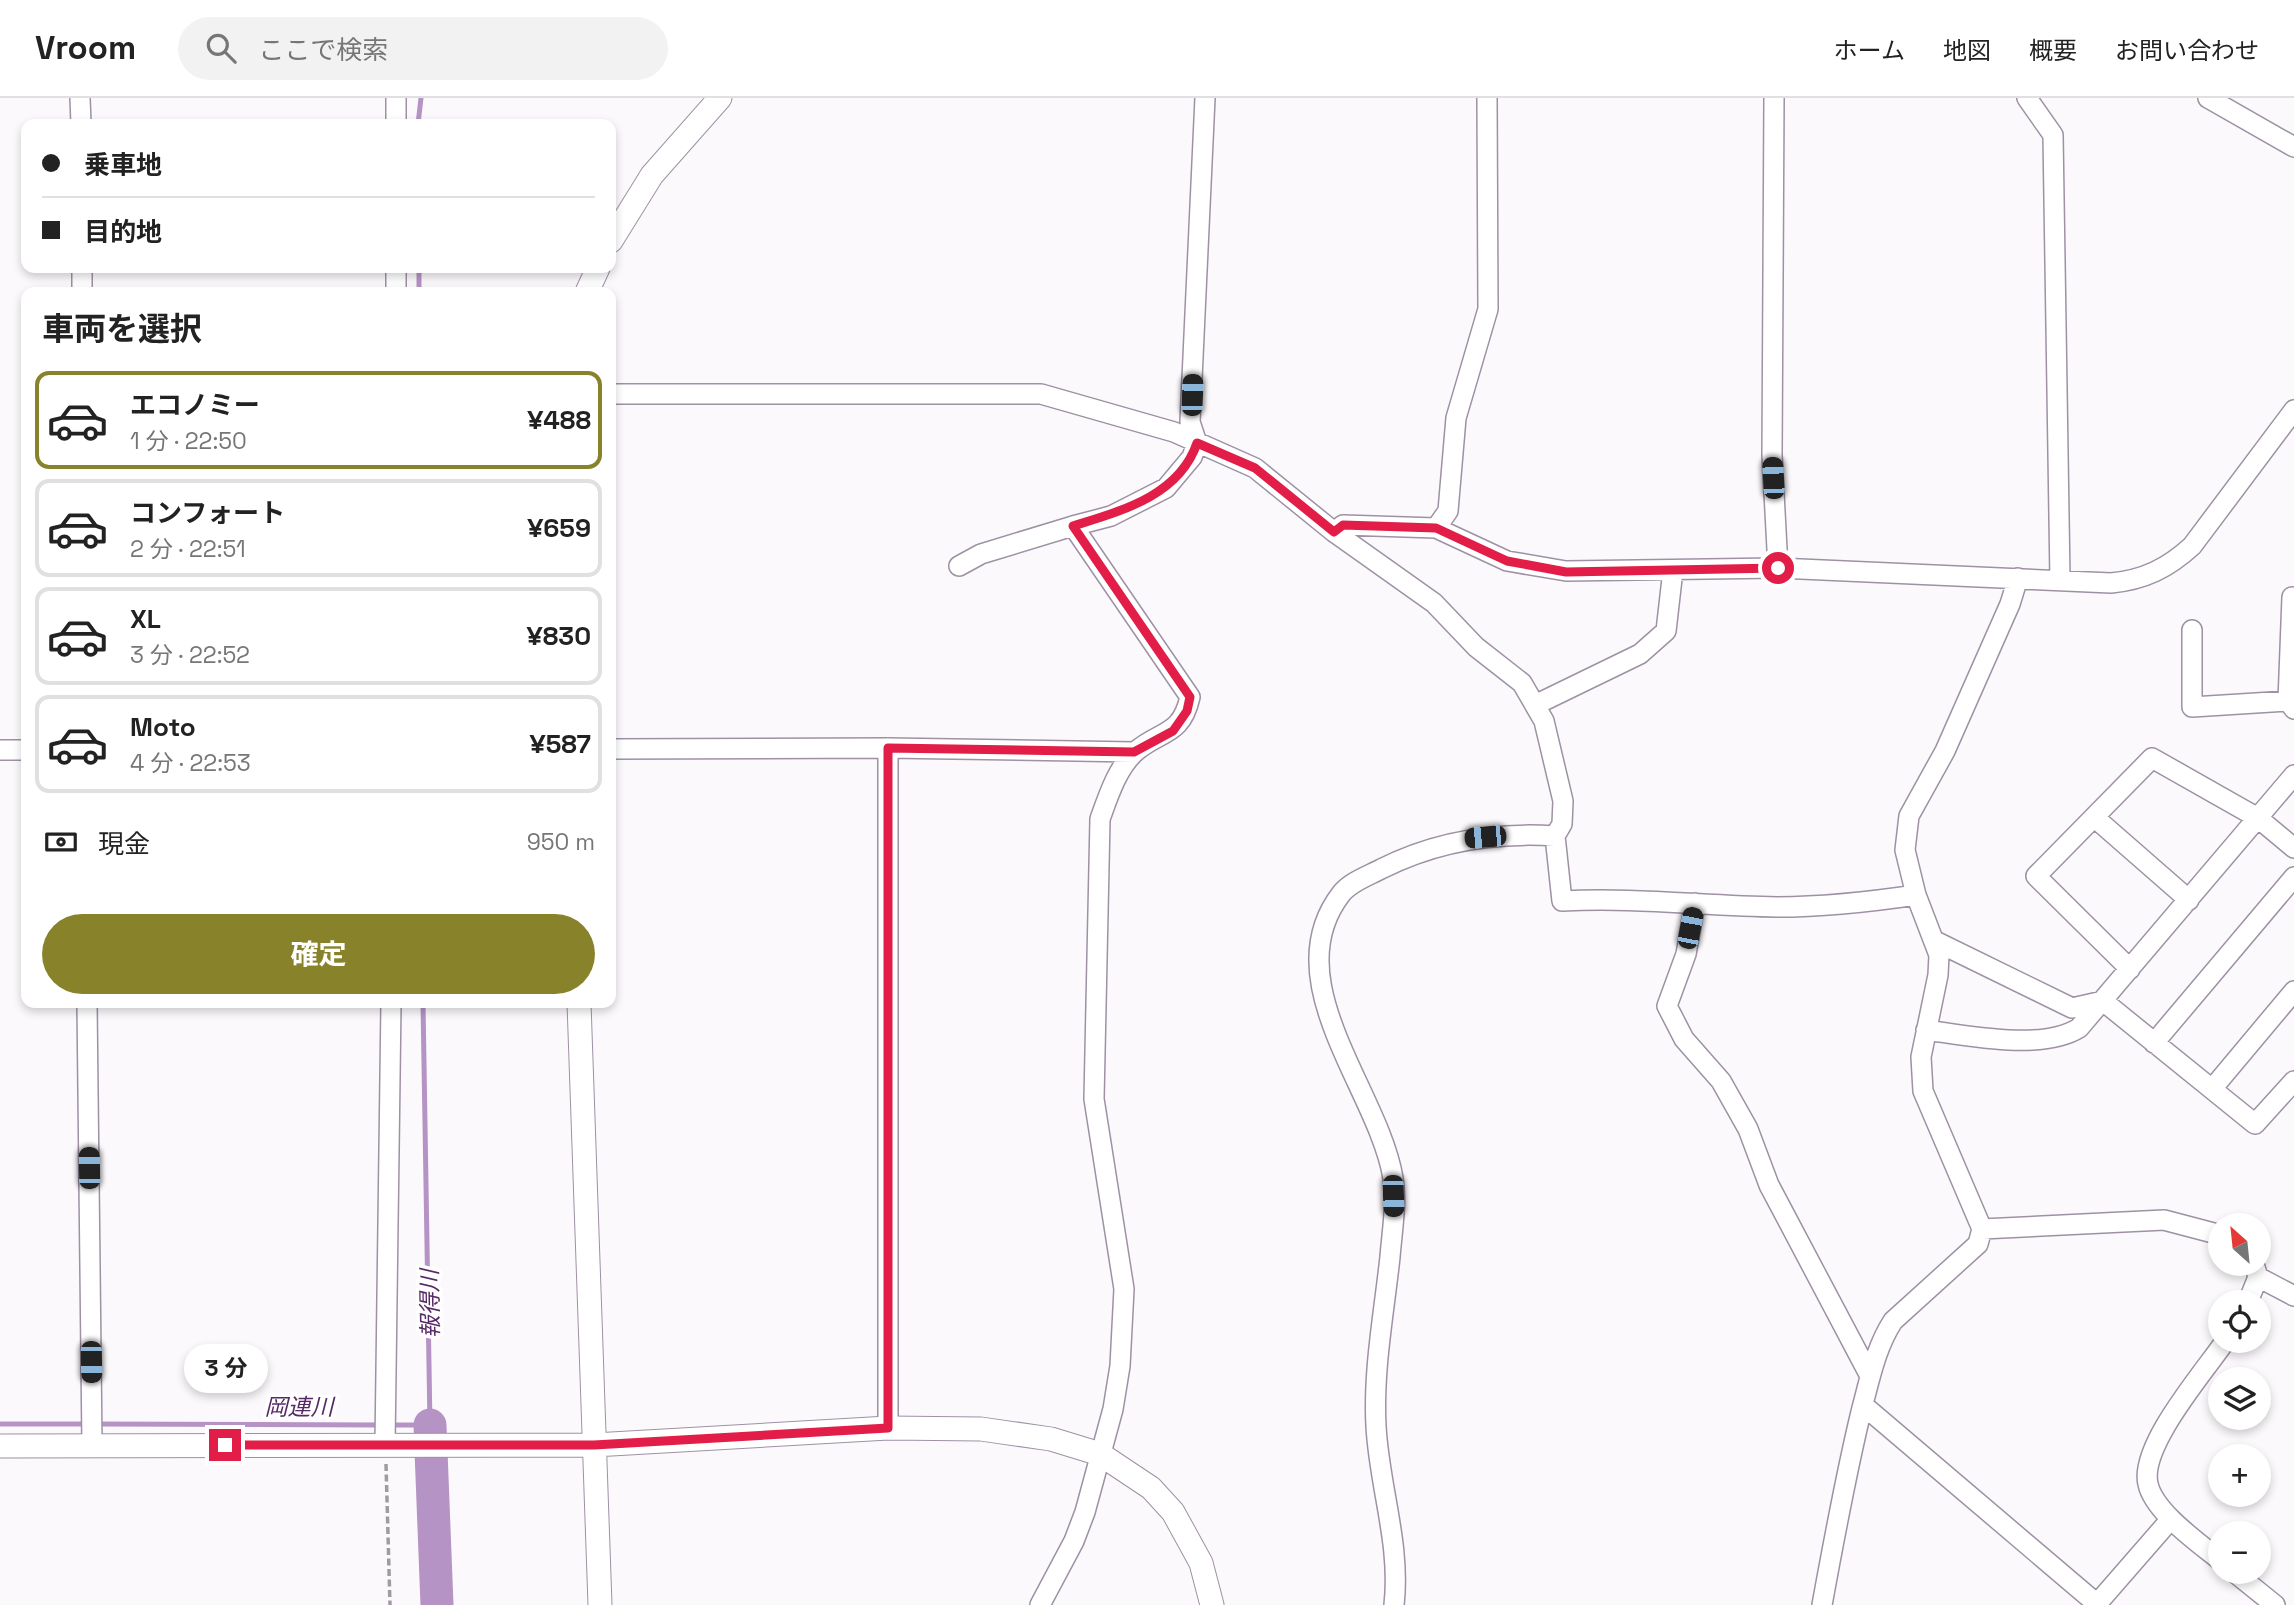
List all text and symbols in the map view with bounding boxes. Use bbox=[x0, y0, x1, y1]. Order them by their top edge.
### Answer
search box bbox=[178, 17, 668, 80]
text: Vroom bbox=[35, 27, 136, 69]
icon: search bbox=[202, 29, 240, 67]
text: ここで検索 bbox=[258, 33, 388, 67]
text: ホーム bbox=[1834, 35, 1905, 66]
text: 地図 bbox=[1943, 35, 1991, 66]
text: 概要 bbox=[2029, 35, 2077, 66]
text: お問い合わせ bbox=[2115, 35, 2259, 66]
text: 乗車地 bbox=[84, 148, 162, 182]
text: 目的地 bbox=[84, 215, 162, 249]
text: 車両を選択 bbox=[42, 309, 202, 349]
car bbox=[1181, 374, 1204, 416]
text: エコノミー bbox=[130, 388, 260, 422]
icon: car bbox=[46, 389, 109, 452]
text: ¥488 bbox=[527, 403, 591, 437]
text: 1 分 · 22:50 bbox=[130, 426, 247, 456]
car bbox=[1762, 456, 1785, 500]
text: コンフォート bbox=[130, 496, 285, 530]
icon: car bbox=[46, 497, 109, 560]
text: ¥659 bbox=[527, 511, 591, 545]
text: 2 分 · 22:51 bbox=[130, 534, 246, 564]
route start bbox=[1762, 552, 1794, 584]
text: XL bbox=[130, 602, 161, 636]
icon: car bbox=[46, 605, 109, 668]
text: ¥830 bbox=[527, 619, 591, 653]
text: 3 分 · 22:52 bbox=[130, 640, 250, 670]
text: Moto bbox=[130, 710, 196, 744]
icon: car bbox=[46, 713, 109, 776]
text: ¥587 bbox=[530, 727, 591, 761]
text: 4 分 · 22:53 bbox=[130, 748, 251, 778]
icon: cash bbox=[42, 823, 80, 861]
car bbox=[1464, 825, 1507, 849]
text: 現金 bbox=[98, 827, 150, 861]
text: 950 m bbox=[527, 827, 595, 857]
car bbox=[1676, 905, 1705, 951]
button: 確定 bbox=[42, 914, 595, 994]
car bbox=[79, 1147, 100, 1189]
car bbox=[1382, 1175, 1405, 1217]
north arrow bbox=[2208, 1213, 2272, 1276]
map controls bbox=[2208, 1213, 2271, 1584]
water label: 報得川 bbox=[414, 1266, 446, 1339]
button: locate bbox=[2208, 1290, 2271, 1353]
car bbox=[81, 1341, 102, 1383]
callout: 3 分 bbox=[183, 1344, 267, 1392]
text: 3 分 bbox=[205, 1353, 247, 1383]
button: layers bbox=[2208, 1367, 2271, 1430]
water label: 岡連川 bbox=[265, 1392, 337, 1422]
route end bbox=[209, 1429, 241, 1461]
button: + bbox=[2208, 1444, 2271, 1507]
button: − bbox=[2208, 1521, 2271, 1584]

